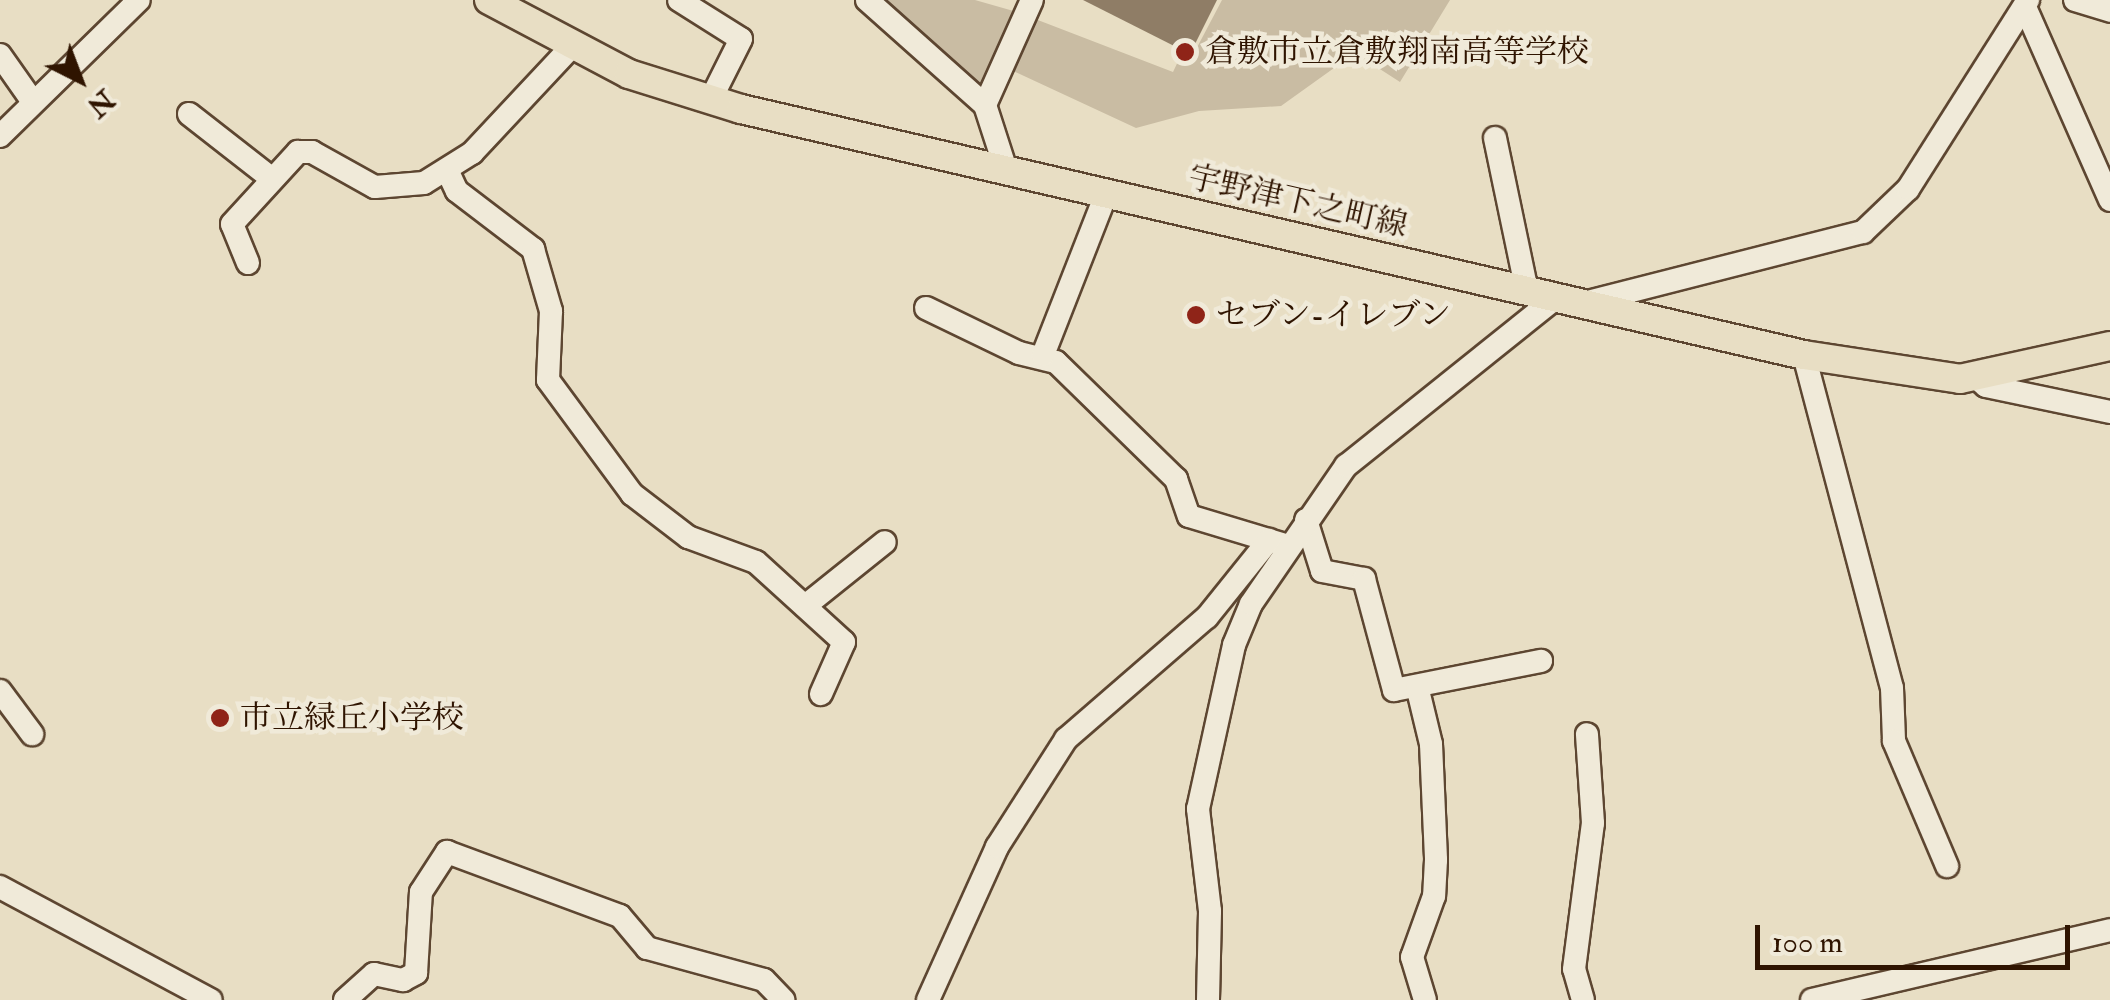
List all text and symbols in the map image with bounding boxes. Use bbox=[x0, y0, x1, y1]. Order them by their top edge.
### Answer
north arrow bbox=[30, 30, 130, 130]
place label: 倉敷市立倉敷翔南高等学校 bbox=[1205, 33, 1589, 71]
marker: 倉敷市立倉敷翔南高等学校 bbox=[1174, 41, 1196, 63]
text: N bbox=[79, 81, 121, 124]
street label: 宇野津下之町線 bbox=[1185, 158, 1411, 246]
place label: セブン-イレブン bbox=[1216, 296, 1454, 334]
marker: セブン-イレブン bbox=[1185, 304, 1207, 326]
place label: 市立緑丘小学校 bbox=[240, 699, 464, 737]
marker: 市立緑丘小学校 bbox=[209, 707, 231, 729]
scale bar bbox=[1760, 905, 2075, 967]
text: 100 m bbox=[1772, 924, 1843, 961]

